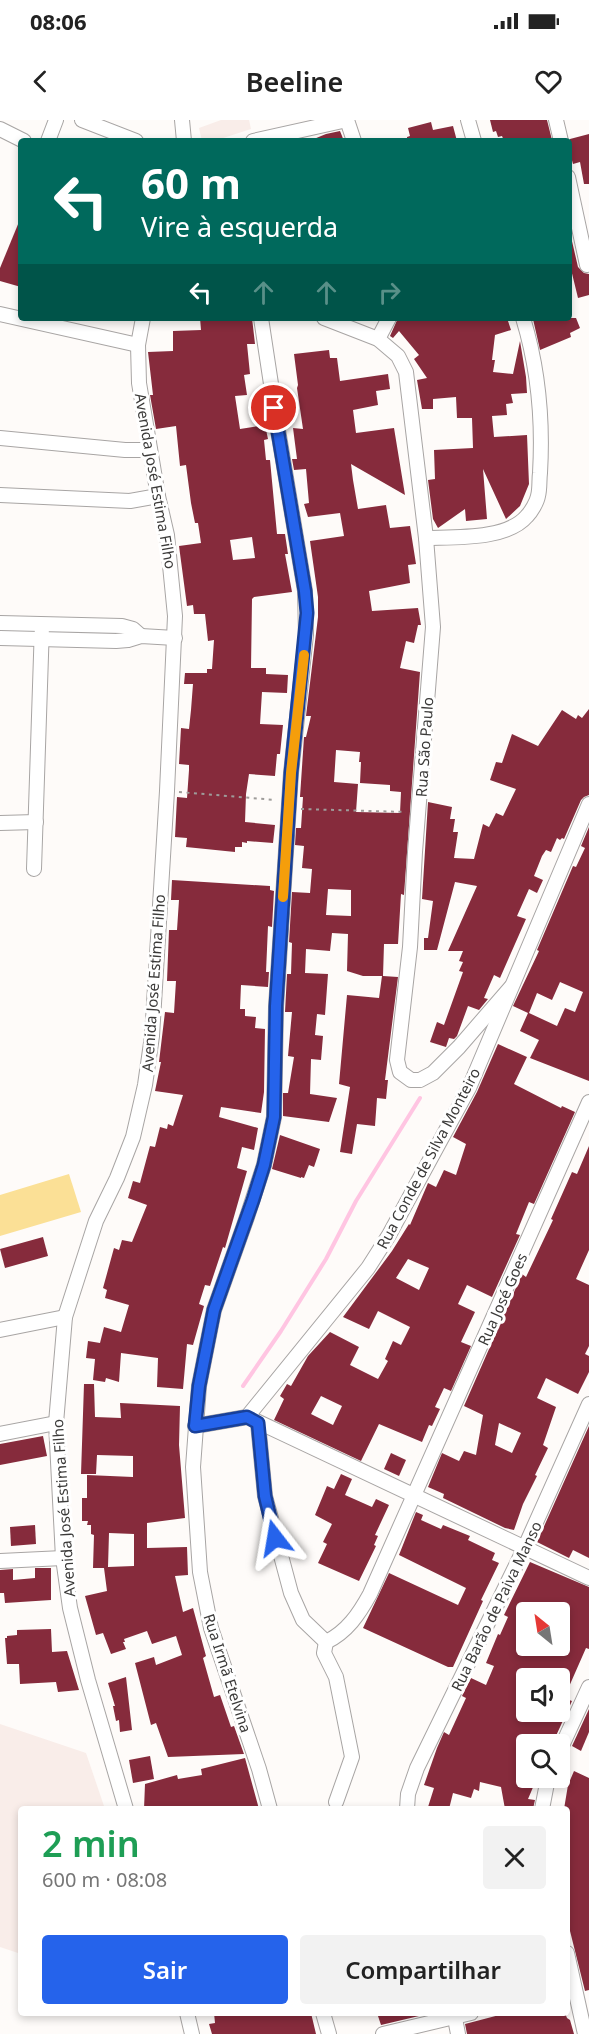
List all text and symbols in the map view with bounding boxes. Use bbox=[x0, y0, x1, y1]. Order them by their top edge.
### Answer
text: 08:06 bbox=[30, 6, 87, 36]
text: Beeline bbox=[246, 63, 343, 100]
icon: back bbox=[24, 65, 57, 98]
icon: heart bbox=[532, 65, 565, 98]
text: 60 m bbox=[141, 154, 241, 211]
icon: left bbox=[42, 162, 120, 240]
text: Vire à esquerda bbox=[141, 208, 338, 245]
icon: left bbox=[184, 276, 217, 309]
icon: ahead bbox=[247, 276, 280, 309]
icon: ahead bbox=[310, 276, 343, 309]
icon: right bbox=[373, 276, 406, 309]
pin bbox=[248, 382, 299, 433]
icon: arrive bbox=[257, 391, 290, 424]
street label: Avenida José Estima Filho bbox=[131, 392, 181, 570]
street label: Rua São Paulo bbox=[411, 696, 437, 798]
street label: Avenida José Estima Filho bbox=[137, 893, 169, 1073]
street label: Rua Conde de Silva Monteiro bbox=[372, 1064, 484, 1252]
street label: Rua José Goes bbox=[473, 1250, 531, 1348]
street label: Avenida José Estima Filho bbox=[47, 1418, 79, 1598]
position arrow bbox=[243, 1506, 307, 1570]
street label: Rua Barão de Paiva Manso bbox=[446, 1518, 546, 1694]
north arrow bbox=[516, 1602, 570, 1656]
map controls bbox=[516, 1602, 570, 1788]
street label: Rua Irmã Etelvina bbox=[199, 1611, 257, 1735]
button: sound bbox=[516, 1668, 570, 1722]
button: search bbox=[516, 1734, 570, 1788]
text: 2 min bbox=[42, 1819, 140, 1868]
button: close bbox=[483, 1826, 546, 1889]
text: 600 m · 08:08 bbox=[42, 1866, 167, 1893]
button: Sair bbox=[42, 1935, 288, 2004]
button: Compartilhar bbox=[300, 1935, 546, 2004]

